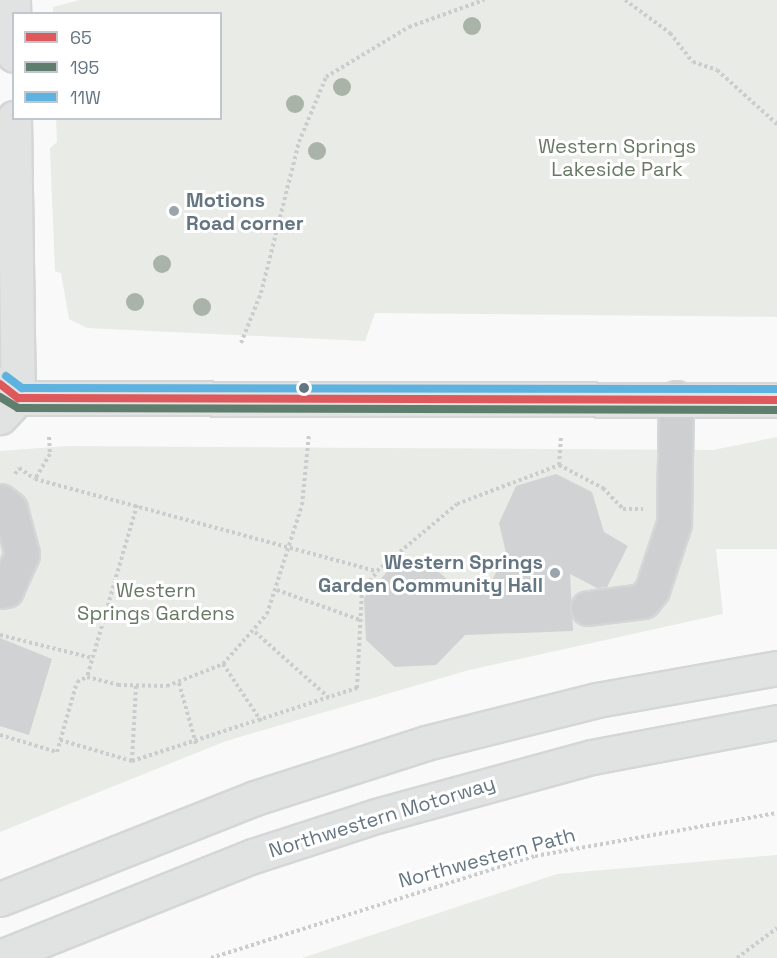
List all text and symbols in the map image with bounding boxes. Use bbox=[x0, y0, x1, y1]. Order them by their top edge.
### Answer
legend bbox=[12, 12, 222, 120]
text: 65 bbox=[70, 26, 92, 49]
text: 195 bbox=[70, 56, 99, 79]
text: 11W bbox=[70, 86, 101, 109]
park label: Western Springs Lakeside Park bbox=[538, 134, 696, 181]
place label: Motions Road corner bbox=[186, 188, 304, 235]
marker: Motions Road corner bbox=[167, 204, 181, 218]
unlabelled marker bbox=[298, 382, 310, 394]
place label: Western Springs Garden Community Hall bbox=[318, 550, 543, 597]
marker: Western Springs Garden Community Hall bbox=[548, 566, 562, 580]
park label: Western Springs Gardens bbox=[77, 578, 235, 625]
street label: Northwestern Motorway bbox=[266, 771, 498, 863]
street label: Northwestern Path bbox=[396, 823, 578, 893]

